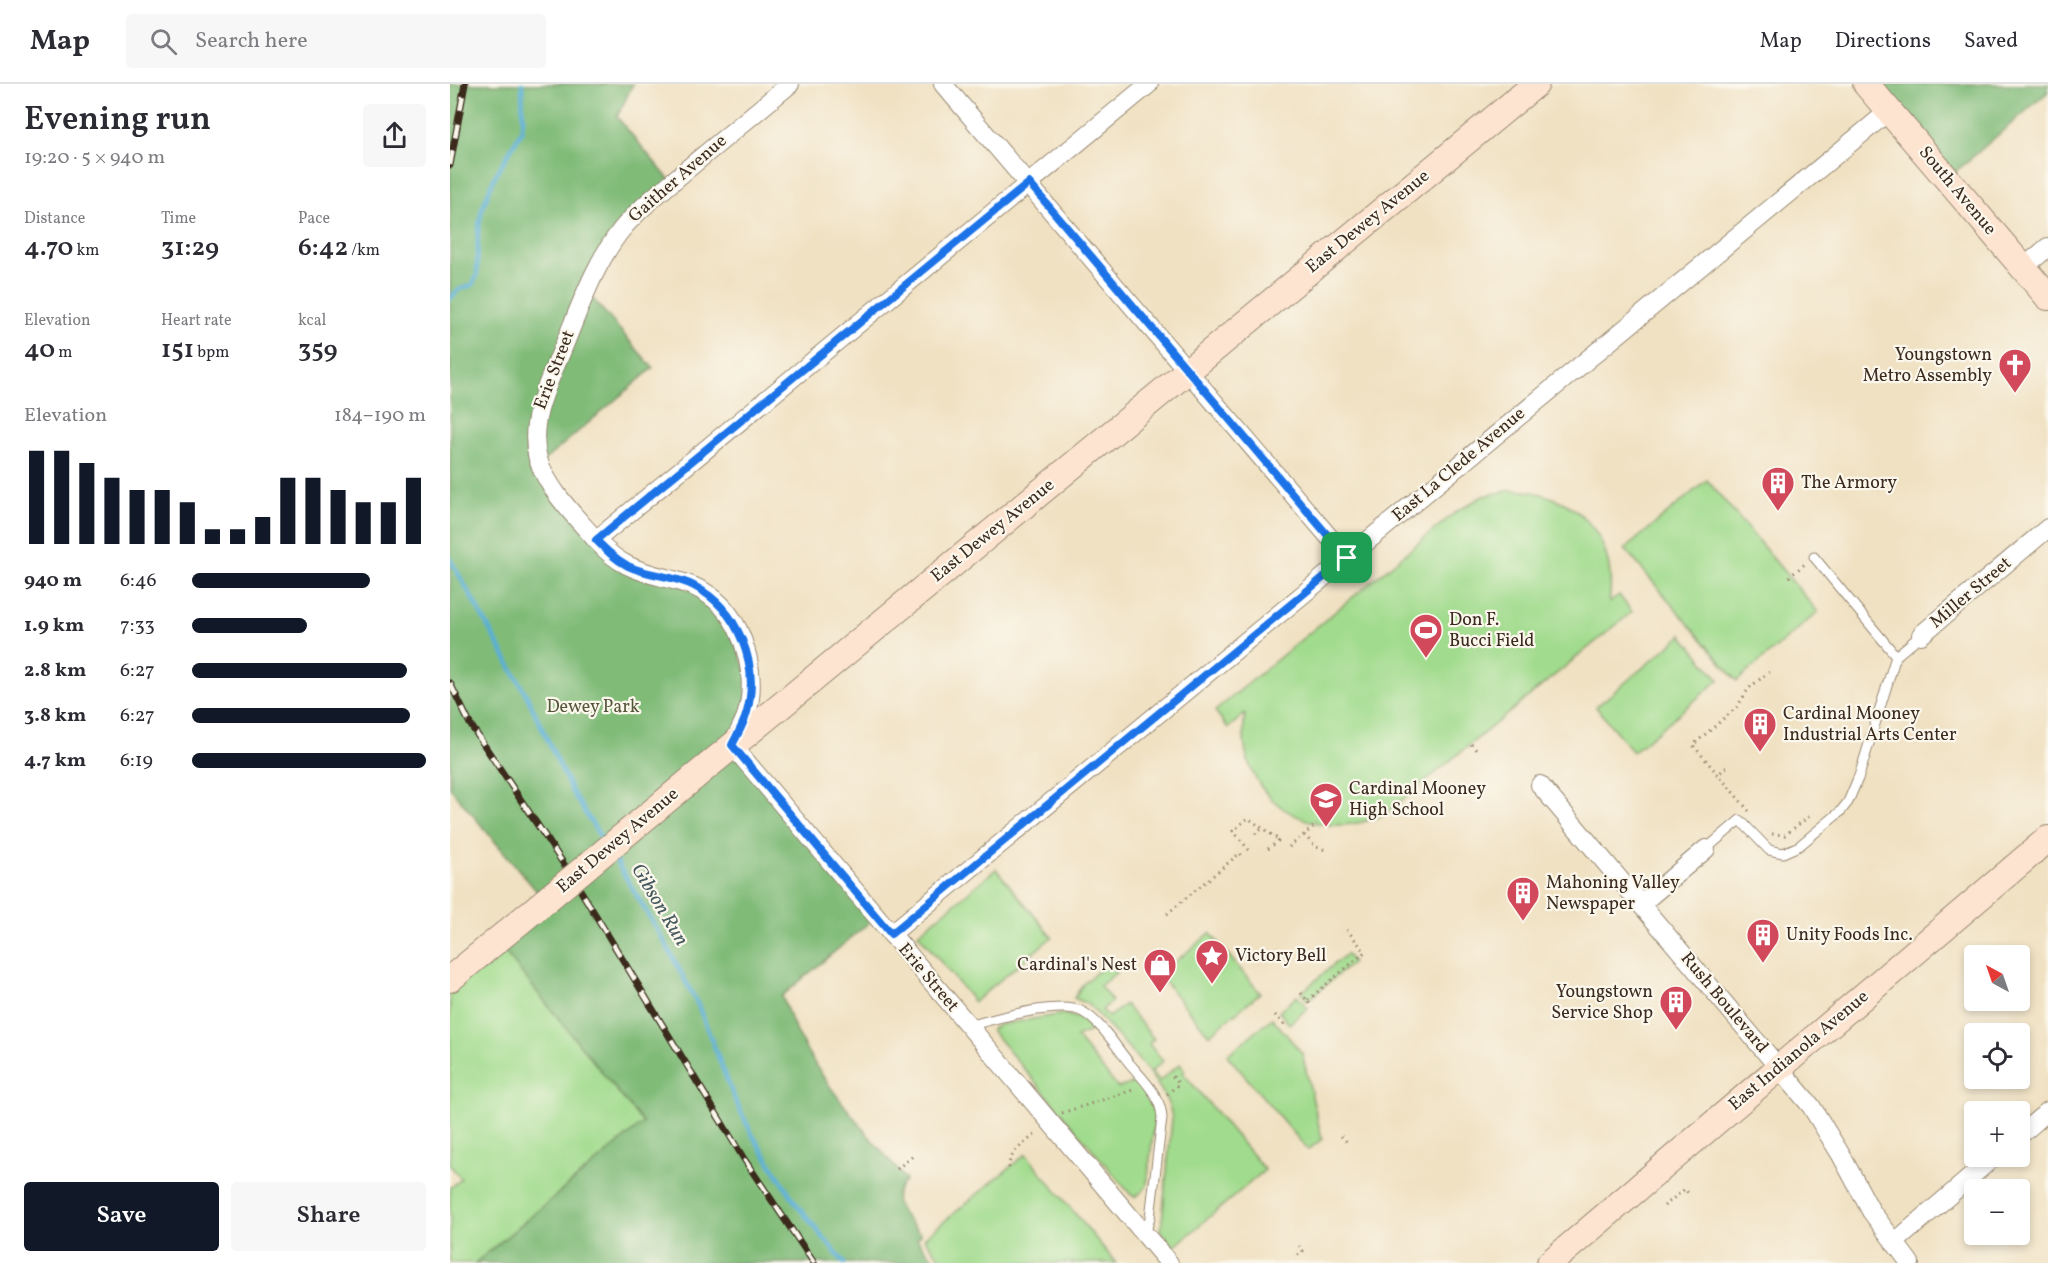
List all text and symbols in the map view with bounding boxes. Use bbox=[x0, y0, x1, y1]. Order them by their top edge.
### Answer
search box bbox=[126, 14, 546, 68]
text: Map bbox=[30, 22, 90, 61]
icon: search bbox=[147, 25, 180, 58]
text: Search here bbox=[195, 26, 308, 57]
text: Map bbox=[1760, 27, 1802, 56]
text: Directions bbox=[1835, 27, 1931, 56]
text: Saved bbox=[1964, 27, 2018, 56]
text: Evening run bbox=[24, 98, 211, 144]
button: share bbox=[363, 104, 426, 167]
street label: Gaither Avenue bbox=[623, 129, 733, 229]
street label: South Avenue bbox=[1912, 141, 2002, 241]
text: 19:20 · 5 × 940 m bbox=[24, 144, 165, 172]
street label: East Dewey Avenue bbox=[1301, 164, 1435, 280]
text: Distance bbox=[24, 208, 85, 230]
text: Time bbox=[161, 208, 196, 230]
text: Pace bbox=[298, 208, 330, 230]
text: 4.70 bbox=[24, 230, 73, 266]
text: 31:29 bbox=[161, 230, 219, 266]
text: 6:42 bbox=[298, 230, 348, 266]
text: km bbox=[73, 240, 99, 262]
text: /km bbox=[348, 240, 380, 262]
text: Elevation bbox=[24, 310, 91, 332]
text: Heart rate bbox=[161, 310, 232, 332]
text: kcal bbox=[298, 310, 326, 332]
street label: Erie Street bbox=[528, 327, 582, 413]
text: 40 bbox=[24, 332, 55, 368]
text: 151 bbox=[161, 332, 194, 368]
text: 359 bbox=[298, 332, 337, 368]
text: m bbox=[55, 342, 72, 364]
text: bpm bbox=[194, 342, 229, 364]
place label: Youngstown Metro Assembly bbox=[1863, 343, 1992, 389]
church icon: Youngstown Metro Assembly bbox=[1997, 347, 2033, 394]
text: Elevation bbox=[24, 402, 107, 430]
text: 184–190 m bbox=[334, 402, 426, 430]
street label: East La Clede Avenue bbox=[1387, 402, 1531, 528]
building icon: The Armory bbox=[1760, 465, 1796, 512]
place label: The Armory bbox=[1801, 471, 1897, 496]
street label: East Dewey Avenue bbox=[926, 473, 1060, 589]
pin bbox=[1321, 532, 1372, 583]
icon: arrive bbox=[1330, 541, 1363, 574]
street label: Miller Street bbox=[1925, 551, 2017, 635]
text: 940 m bbox=[24, 567, 82, 595]
text: 6:46 bbox=[120, 567, 157, 595]
place label: Don F. Bucci Field bbox=[1449, 608, 1535, 654]
text: 1.9 km bbox=[24, 612, 84, 640]
text: 7:33 bbox=[120, 612, 155, 640]
sports icon: Don F. Bucci Field bbox=[1408, 612, 1444, 659]
text: 2.8 km bbox=[24, 657, 86, 685]
text: 6:27 bbox=[120, 657, 155, 685]
park label: Dewey Park bbox=[546, 695, 640, 720]
text: 3.8 km bbox=[24, 702, 86, 730]
text: 6:27 bbox=[120, 702, 155, 730]
place label: Cardinal Mooney Industrial Arts Center bbox=[1783, 702, 1957, 748]
building icon: Cardinal Mooney Industrial Arts Center bbox=[1742, 706, 1778, 753]
text: 4.7 km bbox=[24, 747, 86, 775]
text: 6:19 bbox=[120, 747, 153, 775]
place label: Cardinal Mooney High School bbox=[1349, 777, 1486, 823]
school or university icon: Cardinal Mooney High School bbox=[1308, 781, 1344, 828]
street label: East Dewey Avenue bbox=[551, 782, 685, 900]
water label: Gibson Run bbox=[623, 859, 695, 951]
place label: Mahoning Valley Newspaper bbox=[1546, 871, 1680, 917]
building icon: Mahoning Valley Newspaper bbox=[1505, 875, 1541, 922]
building icon: Unity Foods Inc. bbox=[1745, 917, 1781, 964]
place label: Unity Foods Inc. bbox=[1786, 923, 1913, 948]
street label: Erie Street bbox=[892, 938, 964, 1018]
place icon: Victory Bell bbox=[1194, 938, 1230, 985]
place label: Victory Bell bbox=[1235, 944, 1326, 969]
north arrow bbox=[1964, 945, 2030, 1011]
map controls bbox=[1964, 945, 2030, 1245]
shop icon: Cardinal's Nest bbox=[1142, 947, 1178, 994]
street label: Rush Boulevard bbox=[1674, 947, 1774, 1059]
place label: Cardinal's Nest bbox=[1017, 953, 1137, 978]
place label: Youngstown Service Shop bbox=[1551, 980, 1653, 1026]
building icon: Youngstown Service Shop bbox=[1658, 984, 1694, 1031]
street label: East Indianola Avenue bbox=[1724, 985, 1874, 1117]
button: locate bbox=[1964, 1023, 2030, 1089]
button: + bbox=[1964, 1101, 2030, 1167]
button: − bbox=[1964, 1179, 2030, 1245]
button: Save bbox=[24, 1182, 219, 1251]
button: Share bbox=[231, 1182, 426, 1251]

